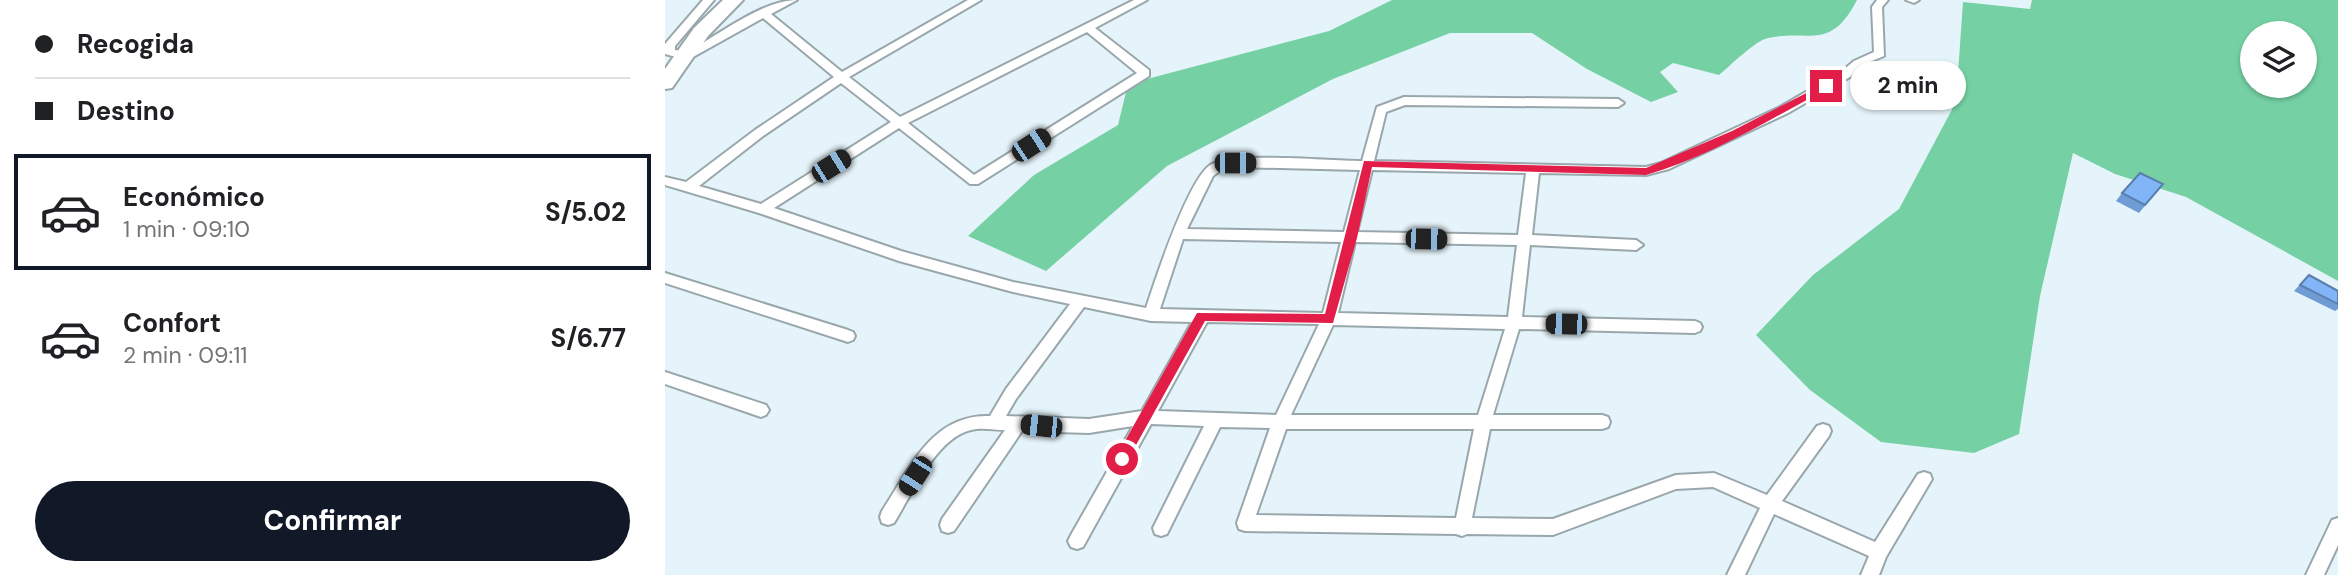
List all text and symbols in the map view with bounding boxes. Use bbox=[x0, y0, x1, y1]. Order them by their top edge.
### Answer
map controls bbox=[2240, 21, 2317, 98]
button: layers bbox=[2240, 21, 2317, 98]
text: Recogida bbox=[77, 27, 194, 61]
callout: 2 min bbox=[1851, 62, 1966, 110]
route end bbox=[1810, 70, 1842, 102]
text: 2 min bbox=[1878, 70, 1938, 100]
text: Destino bbox=[77, 94, 175, 128]
car bbox=[1008, 125, 1055, 165]
car bbox=[808, 146, 855, 186]
car bbox=[1215, 153, 1257, 174]
text: Económico bbox=[123, 180, 265, 214]
icon: car bbox=[39, 181, 102, 244]
text: S/5.02 bbox=[545, 195, 626, 229]
text: 1 min · 09:10 bbox=[123, 214, 250, 244]
car bbox=[1405, 228, 1448, 250]
text: Confort bbox=[123, 306, 221, 340]
icon: car bbox=[39, 307, 102, 370]
car bbox=[1545, 313, 1588, 335]
text: S/6.77 bbox=[551, 321, 626, 355]
text: 2 min · 09:11 bbox=[123, 340, 248, 370]
car bbox=[1020, 413, 1063, 439]
route start bbox=[1106, 443, 1138, 475]
car bbox=[895, 453, 936, 499]
button: Confirmar bbox=[35, 481, 630, 561]

